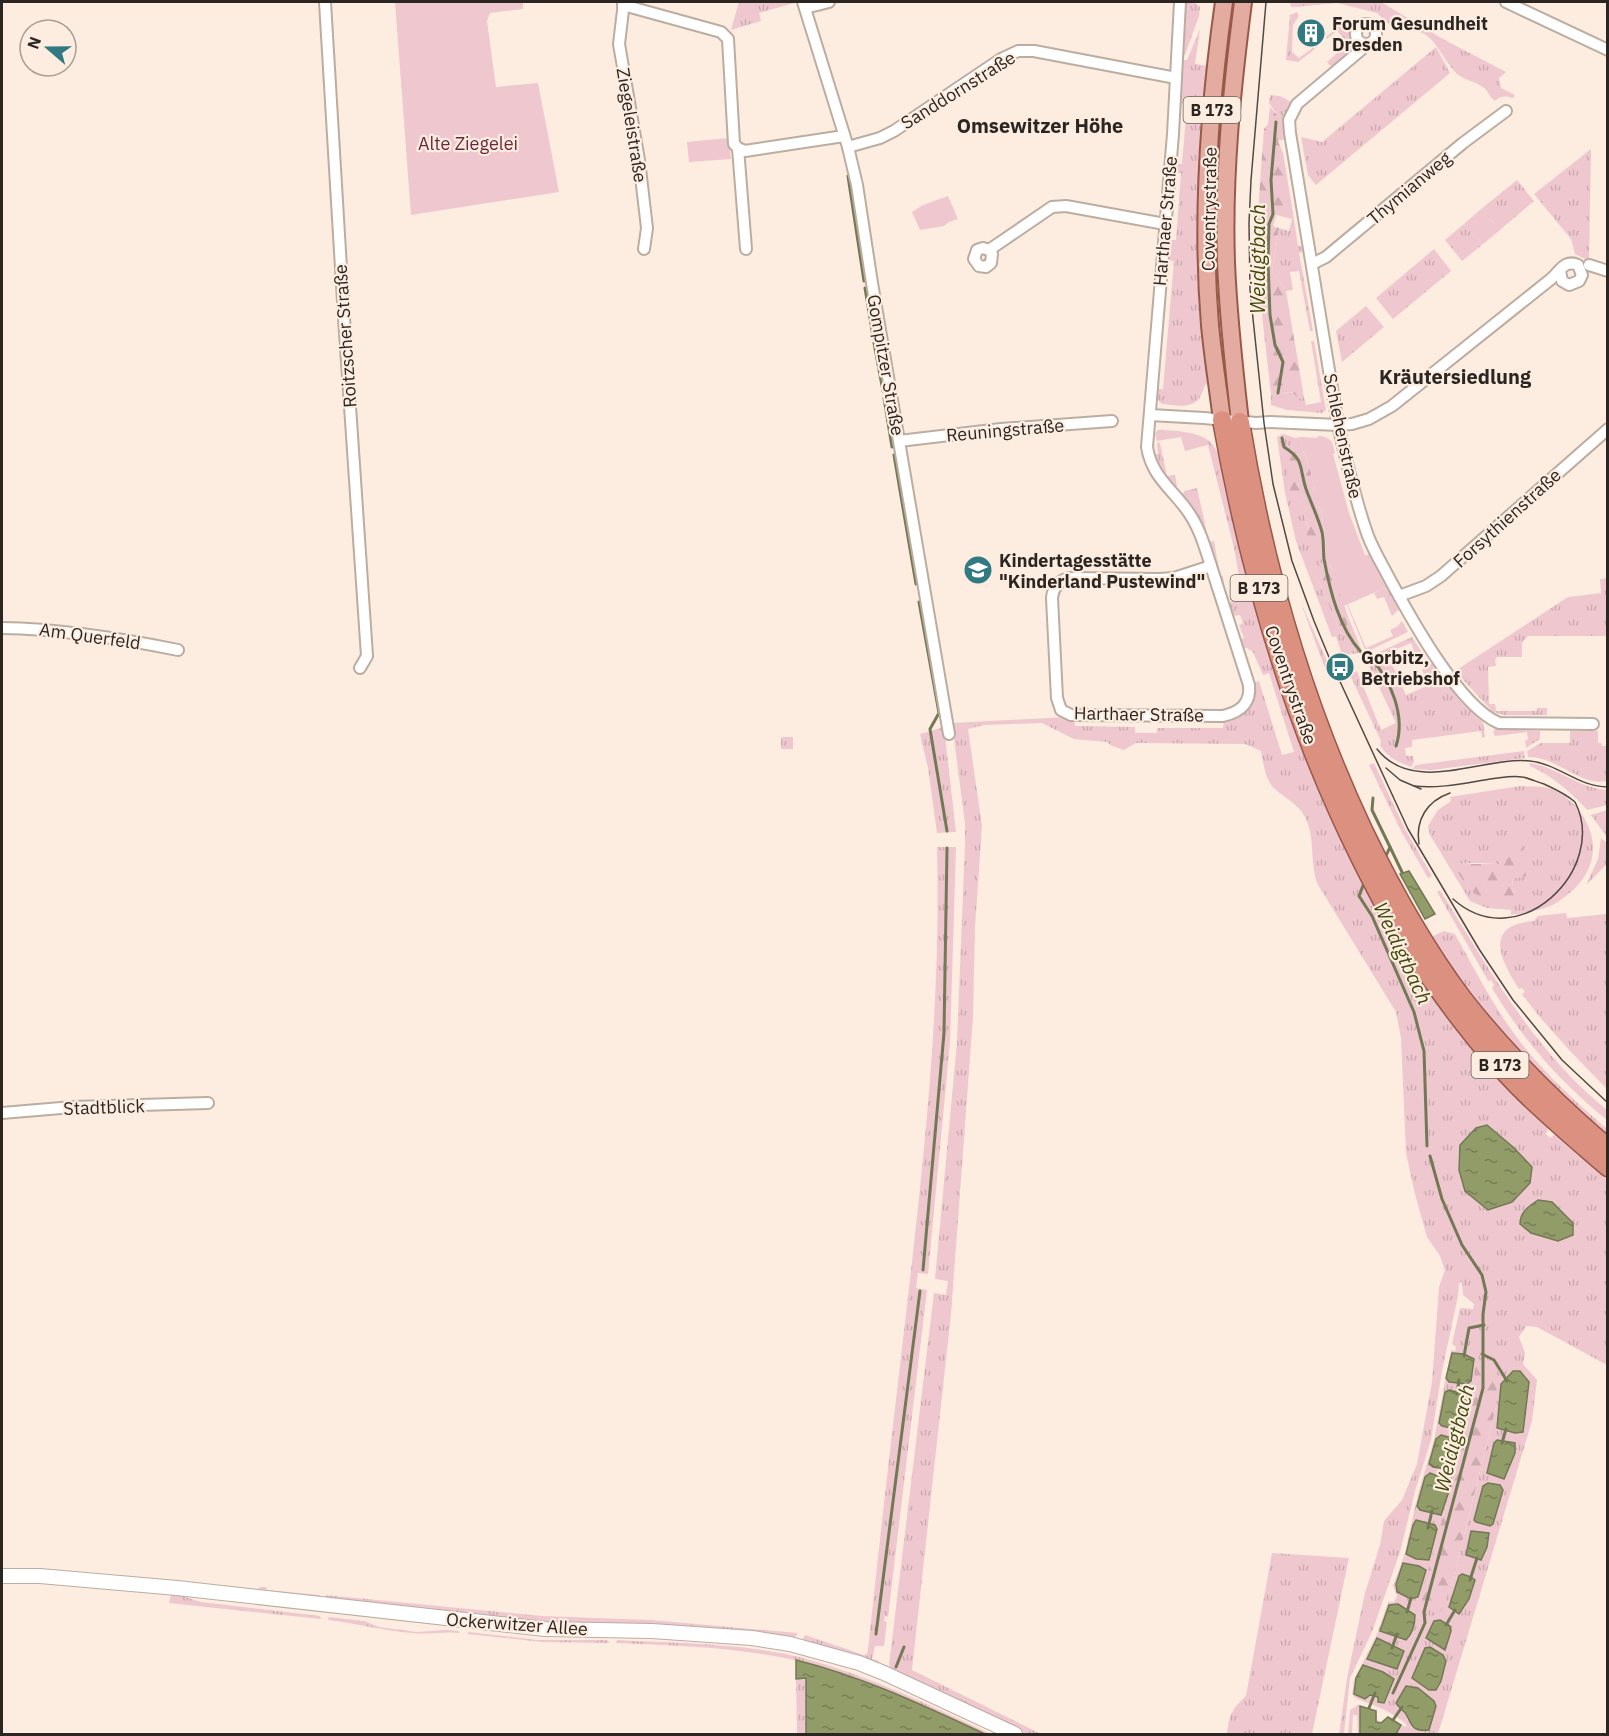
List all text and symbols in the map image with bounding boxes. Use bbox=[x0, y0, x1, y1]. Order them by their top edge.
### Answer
place label: Forum Gesundheit Dresden bbox=[1332, 12, 1488, 56]
building icon: Forum Gesundheit Dresden bbox=[1295, 17, 1327, 49]
north arrow bbox=[18, 18, 78, 78]
text: N bbox=[23, 34, 45, 52]
street label: Sanddornstraße bbox=[897, 46, 1020, 134]
street label: Ziegeleistraße bbox=[612, 66, 652, 184]
road number: B 173 bbox=[1184, 97, 1240, 123]
district label: Omsewitzer Höhe bbox=[957, 112, 1123, 139]
park label: Alte Ziegelei bbox=[418, 132, 518, 155]
street label: Coventrystraße bbox=[1196, 146, 1222, 271]
street label: Thymianweg bbox=[1362, 146, 1456, 230]
street label: Harthaer Straße bbox=[1148, 155, 1182, 287]
water label: Weidigtbach bbox=[1244, 204, 1271, 314]
street label: Roitzscher Straße bbox=[329, 263, 361, 408]
street label: Gompitzer Straße bbox=[862, 293, 910, 437]
district label: Kräutersiedlung bbox=[1379, 363, 1532, 390]
street label: Schlehenstraße bbox=[1319, 371, 1368, 501]
street label: Reuningstraße bbox=[945, 413, 1065, 447]
street label: Forsythienstraße bbox=[1448, 463, 1566, 573]
place label: Kindertagesstätte "Kinderland Pustewind" bbox=[999, 549, 1205, 593]
school or university icon: Kindertagesstätte "Kinderland Pustewind" bbox=[962, 554, 994, 586]
road number: B 173 bbox=[1230, 575, 1288, 601]
street label: Am Querfeld bbox=[38, 618, 142, 654]
street label: Coventrystraße bbox=[1260, 622, 1322, 748]
place label: Gorbitz, Betriebshof bbox=[1361, 646, 1460, 690]
bus stop icon: Gorbitz, Betriebshof bbox=[1324, 651, 1356, 683]
street label: Harthaer Straße bbox=[1074, 701, 1204, 727]
water label: Weidigtbach bbox=[1367, 897, 1439, 1009]
road number: B 173 bbox=[1472, 1052, 1528, 1078]
street label: Stadtblick bbox=[63, 1094, 146, 1120]
water label: Weidigtbach bbox=[1428, 1381, 1480, 1495]
street label: Ockerwitzer Allee bbox=[445, 1608, 589, 1640]

